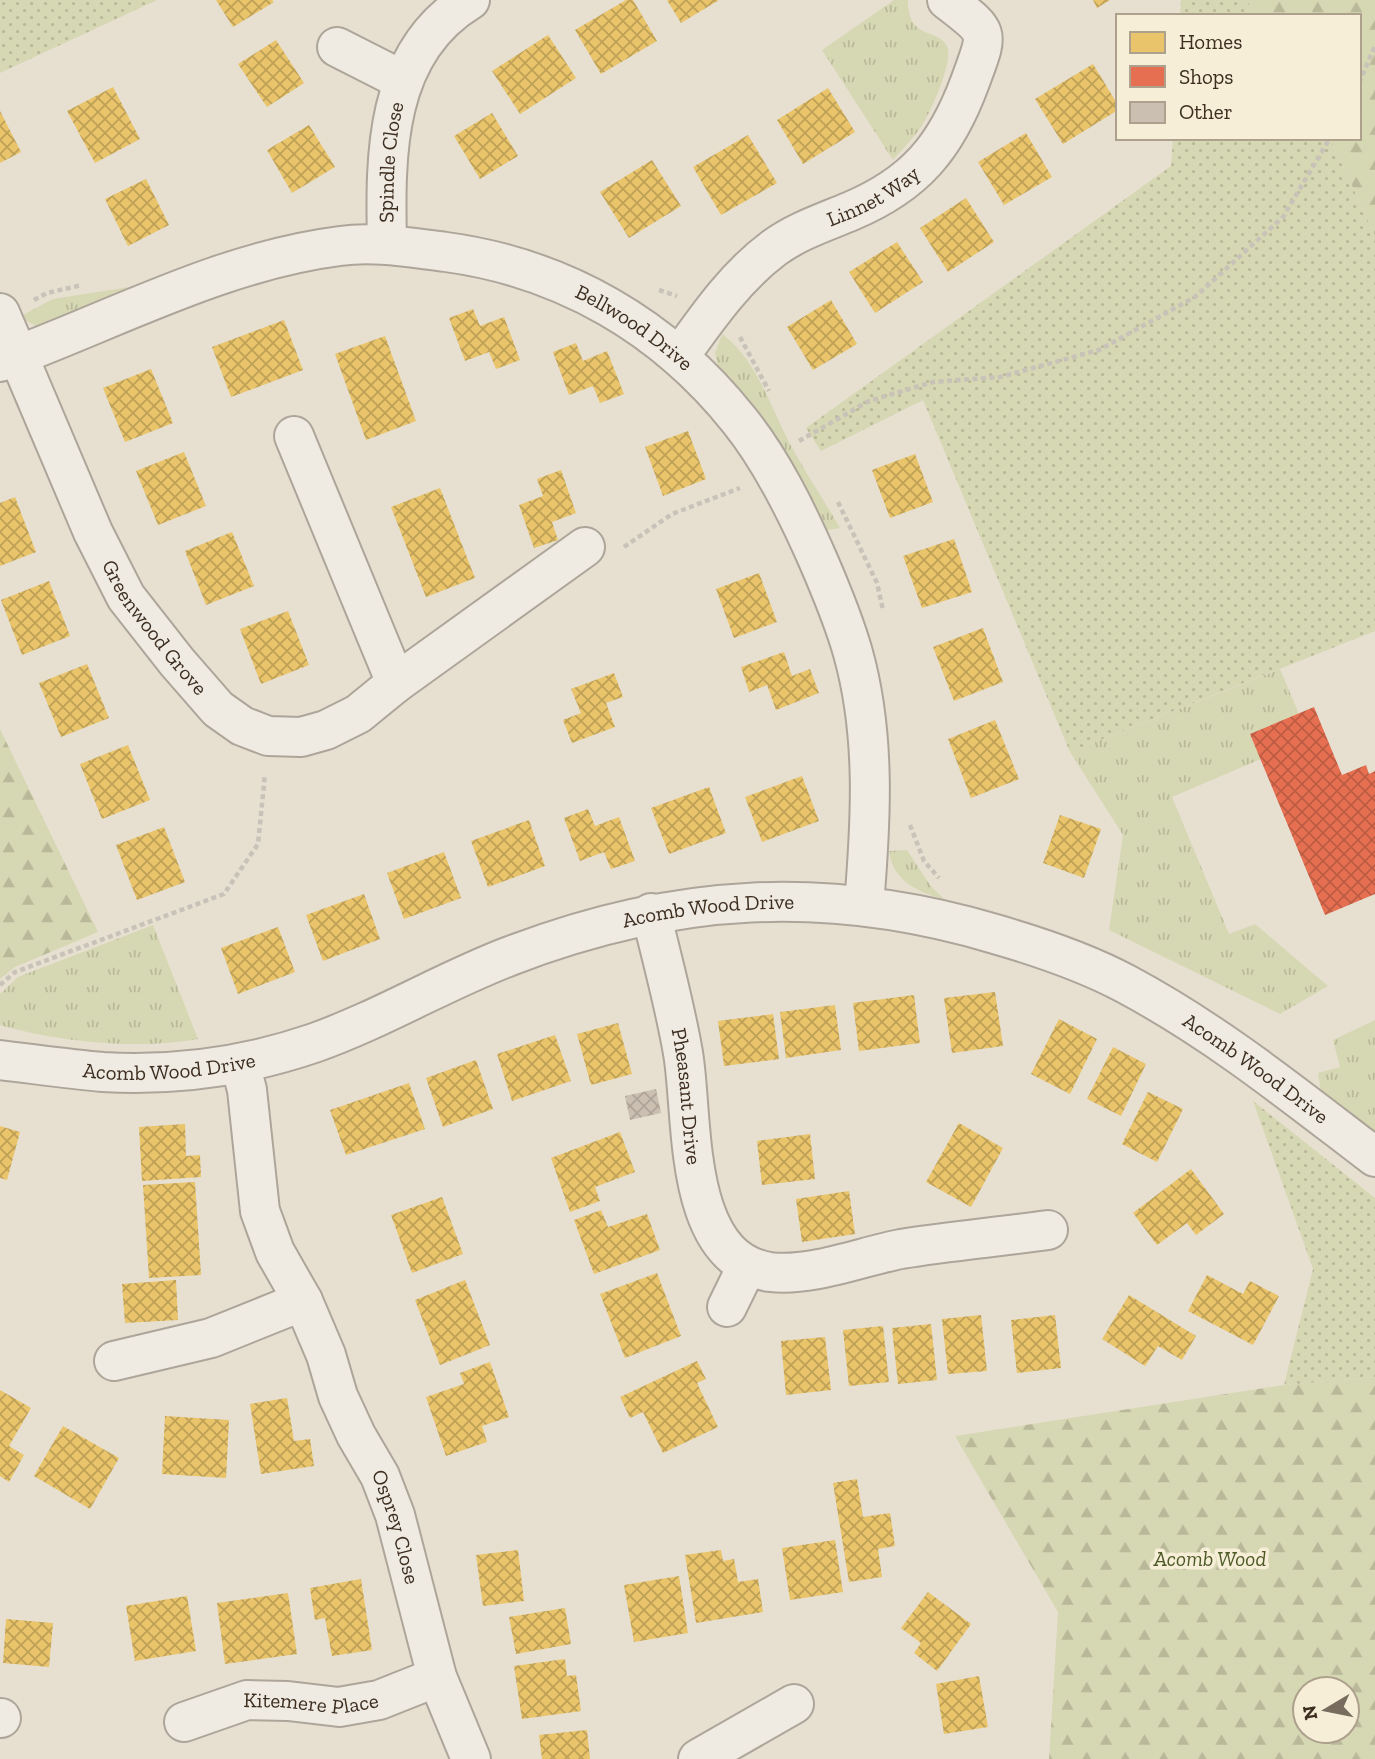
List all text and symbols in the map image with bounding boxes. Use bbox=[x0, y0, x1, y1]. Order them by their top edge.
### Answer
legend bbox=[1116, 14, 1361, 140]
text: Homes bbox=[1179, 29, 1242, 54]
text: Shops bbox=[1179, 64, 1233, 89]
street label: Spindle Close bbox=[373, 99, 409, 223]
text: Other bbox=[1179, 99, 1233, 124]
street label: Linnet Way bbox=[823, 160, 924, 232]
street label: Bellwood Drive bbox=[572, 279, 698, 376]
street label: Greenwood Grove bbox=[97, 555, 213, 700]
street label: Acomb Wood Drive bbox=[620, 889, 794, 933]
street label: Acomb Wood Drive bbox=[1179, 1008, 1334, 1129]
street label: Pheasant Drive bbox=[667, 1026, 707, 1166]
street label: Acomb Wood Drive bbox=[82, 1047, 258, 1085]
street label: Osprey Close bbox=[367, 1466, 425, 1587]
park label: Acomb Wood bbox=[1153, 1546, 1266, 1571]
north arrow bbox=[1291, 1675, 1361, 1745]
street label: Kitemere Place bbox=[243, 1687, 380, 1719]
text: N bbox=[1297, 1704, 1322, 1722]

